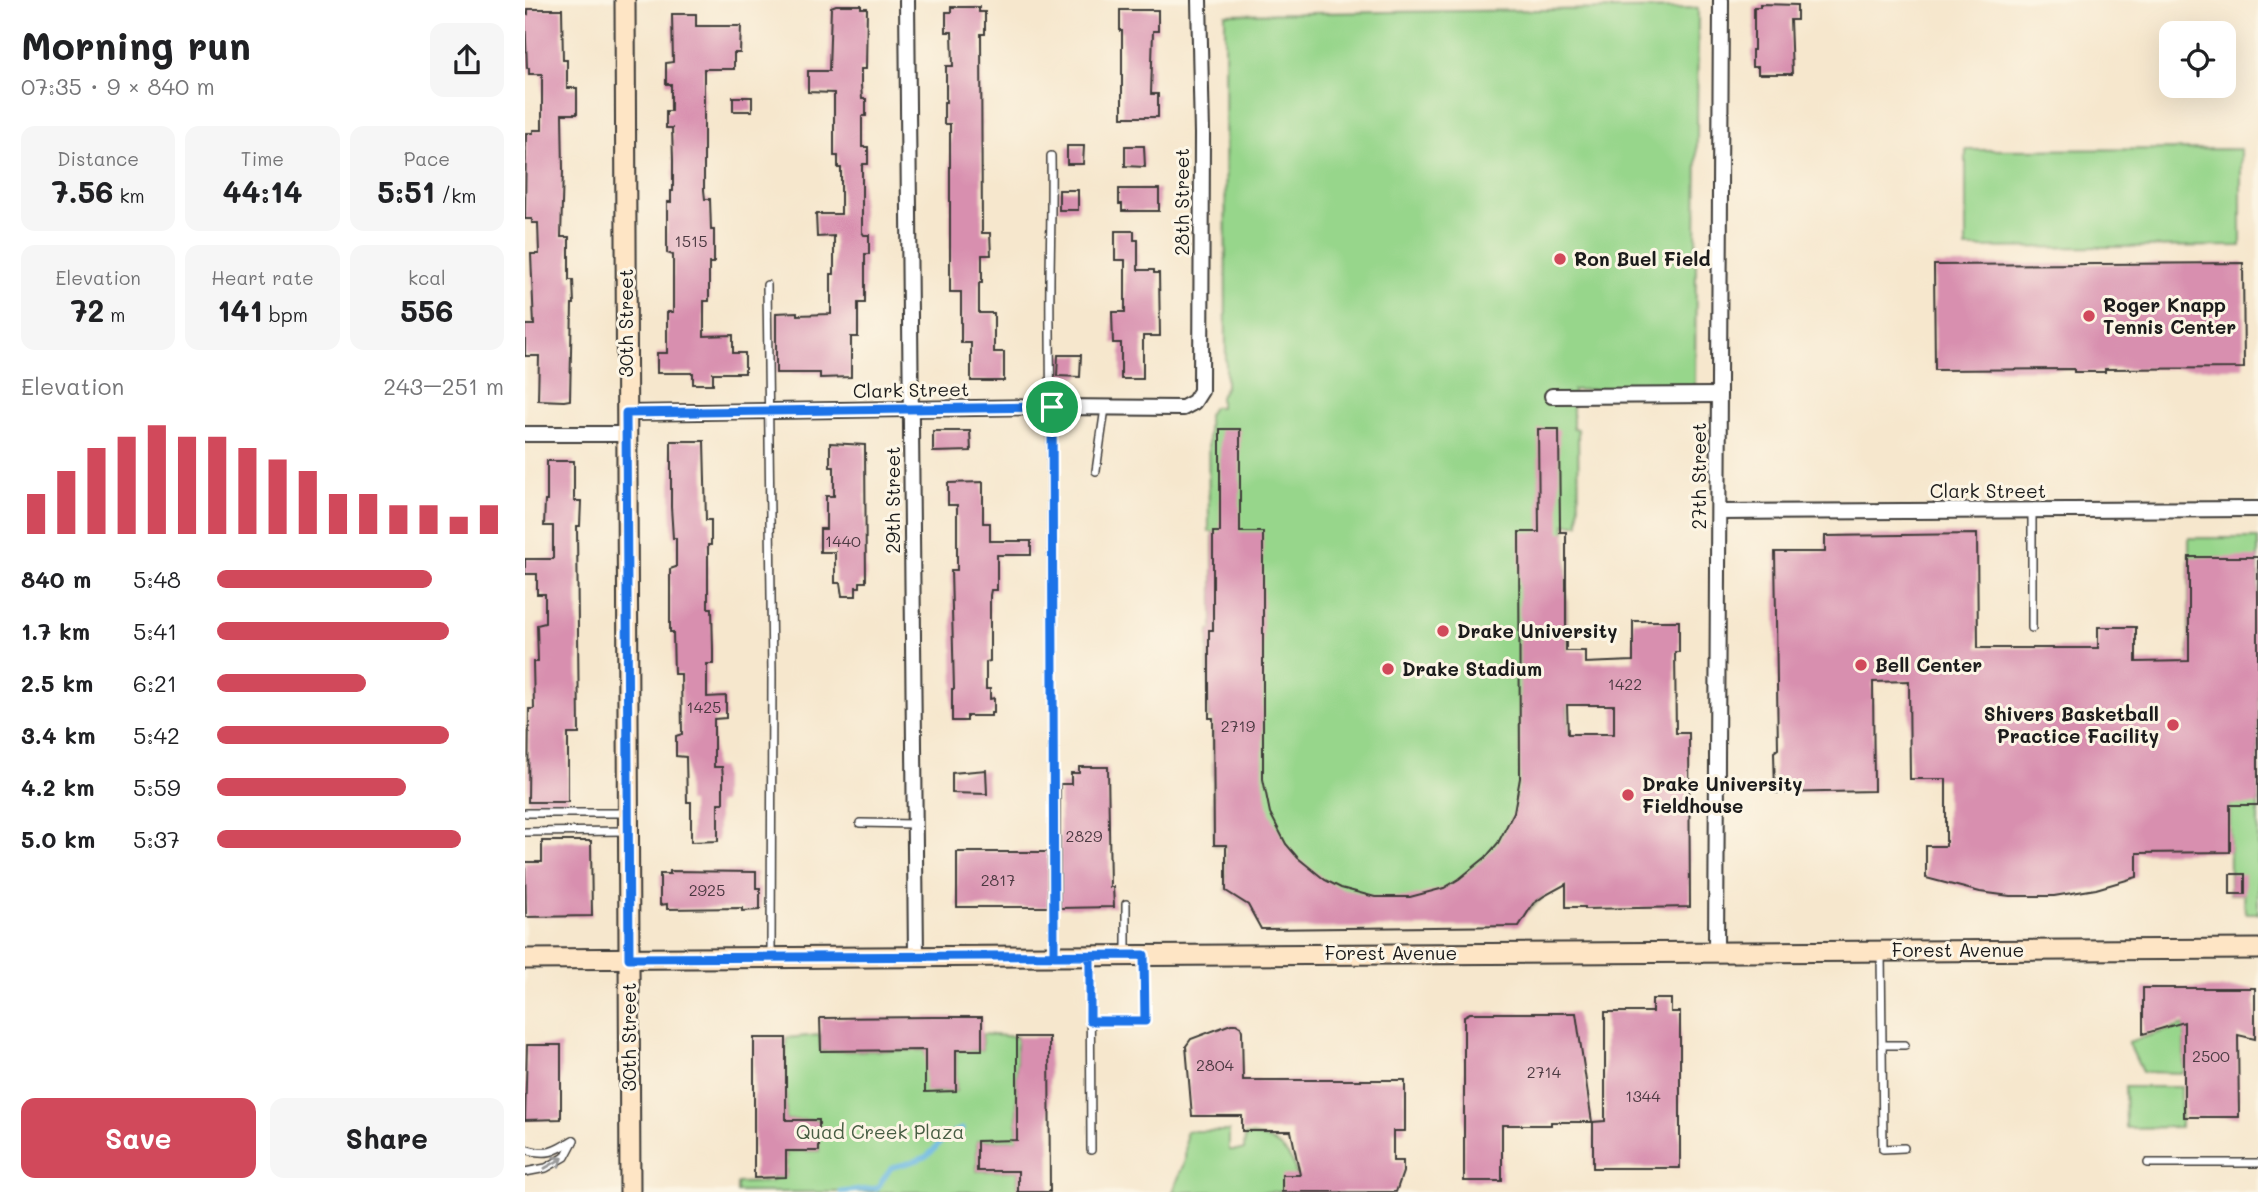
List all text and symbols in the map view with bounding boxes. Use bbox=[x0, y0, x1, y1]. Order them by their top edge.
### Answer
text: Morning run bbox=[21, 20, 251, 70]
map controls bbox=[2159, 21, 2236, 98]
button: locate bbox=[2159, 21, 2236, 98]
button: share bbox=[430, 23, 504, 97]
text: 07:35 · 9 × 840 m bbox=[21, 71, 215, 101]
text: Distance bbox=[57, 146, 139, 171]
text: Time bbox=[241, 146, 284, 171]
text: Pace bbox=[404, 146, 450, 171]
street label: 28th Street bbox=[1169, 148, 1194, 256]
text: 7.56 bbox=[52, 171, 113, 211]
text: 44:14 bbox=[223, 171, 302, 211]
text: 5:51 bbox=[377, 171, 435, 211]
text: km bbox=[113, 183, 145, 208]
text: /km bbox=[435, 183, 476, 208]
house number: 1515 bbox=[675, 230, 707, 251]
place label: Ron Buel Field bbox=[1574, 246, 1711, 271]
marker: Ron Buel Field bbox=[1552, 251, 1568, 267]
text: Elevation bbox=[56, 265, 141, 290]
text: Heart rate bbox=[211, 265, 314, 290]
text: kcal bbox=[408, 265, 446, 290]
street label: 30th Street bbox=[613, 269, 638, 377]
text: 72 bbox=[71, 290, 104, 330]
text: 141 bbox=[217, 290, 263, 330]
text: 556 bbox=[400, 290, 453, 330]
place label: Roger Knapp Tennis Center bbox=[2103, 292, 2236, 339]
text: m bbox=[104, 302, 126, 327]
text: bpm bbox=[263, 302, 308, 327]
marker: Roger Knapp Tennis Center bbox=[2081, 308, 2097, 324]
text: Elevation bbox=[21, 371, 124, 401]
text: 243–251 m bbox=[383, 371, 504, 401]
street label: Clark Street bbox=[853, 376, 969, 403]
pin bbox=[1022, 377, 1082, 437]
icon: arrive bbox=[1033, 388, 1071, 426]
street label: 27th Street bbox=[1686, 423, 1711, 529]
street label: 29th Street bbox=[880, 446, 905, 554]
street label: Clark Street bbox=[1930, 478, 2046, 503]
house number: 1440 bbox=[825, 530, 861, 551]
text: 840 m bbox=[21, 564, 91, 594]
text: 5:48 bbox=[133, 564, 181, 594]
text: 1.7 km bbox=[21, 616, 90, 646]
text: 5:41 bbox=[133, 616, 177, 646]
place label: Drake University bbox=[1457, 618, 1618, 643]
marker: Drake University bbox=[1435, 623, 1451, 639]
place label: Bell Center bbox=[1875, 652, 1982, 677]
place label: Drake Stadium bbox=[1402, 656, 1542, 681]
marker: Bell Center bbox=[1853, 657, 1869, 673]
marker: Drake Stadium bbox=[1380, 661, 1396, 677]
text: 2.5 km bbox=[21, 668, 93, 698]
text: 6:21 bbox=[133, 668, 177, 698]
house number: 1422 bbox=[1608, 673, 1642, 694]
house number: 1425 bbox=[687, 696, 721, 717]
place label: Shivers Basketball Practice Facility bbox=[1984, 701, 2159, 748]
house number: 2719 bbox=[1221, 715, 1255, 736]
marker: Shivers Basketball Practice Facility bbox=[2165, 717, 2181, 733]
text: 3.4 km bbox=[21, 720, 95, 750]
text: 5:42 bbox=[133, 720, 180, 750]
place label: Drake University Fieldhouse bbox=[1642, 771, 1803, 818]
text: 4.2 km bbox=[21, 772, 94, 802]
text: 5:59 bbox=[133, 772, 181, 802]
marker: Drake University Fieldhouse bbox=[1620, 787, 1636, 803]
text: 5.0 km bbox=[21, 824, 95, 854]
text: 5:37 bbox=[133, 824, 180, 854]
house number: 2829 bbox=[1066, 825, 1102, 846]
house number: 2817 bbox=[981, 869, 1015, 890]
house number: 2925 bbox=[689, 879, 725, 900]
street label: Forest Avenue bbox=[1892, 937, 2024, 962]
street label: Forest Avenue bbox=[1325, 940, 1457, 965]
street label: 30th Street bbox=[616, 983, 641, 1091]
house number: 2500 bbox=[2192, 1045, 2230, 1066]
house number: 2804 bbox=[1196, 1054, 1235, 1075]
house number: 2714 bbox=[1527, 1061, 1562, 1082]
house number: 1344 bbox=[1625, 1085, 1661, 1106]
button: Save bbox=[21, 1098, 256, 1178]
button: Share bbox=[270, 1098, 504, 1178]
park label: Quad Creek Plaza bbox=[796, 1119, 964, 1144]
one-way arrow bbox=[544, 1156, 564, 1170]

